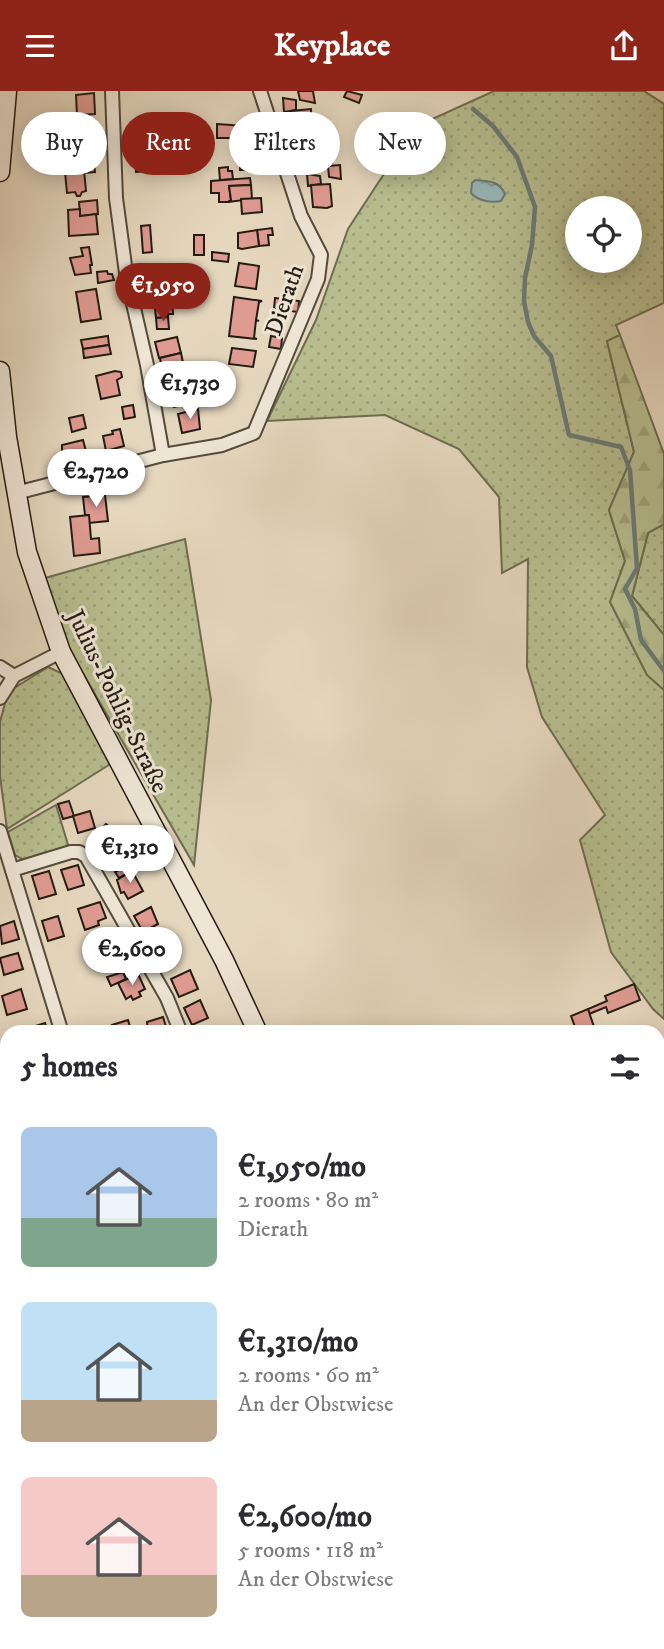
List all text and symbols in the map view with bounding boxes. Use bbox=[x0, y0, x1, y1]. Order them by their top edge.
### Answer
text: Keyplace bbox=[274, 26, 390, 66]
icon: menu bbox=[21, 27, 59, 65]
icon: share bbox=[605, 27, 643, 65]
chip: Buy bbox=[21, 112, 107, 175]
chip: Rent bbox=[121, 112, 215, 175]
chip: Filters bbox=[229, 112, 340, 175]
chip: New bbox=[354, 112, 446, 175]
map controls bbox=[565, 196, 642, 273]
button: locate bbox=[565, 196, 642, 273]
street label: Dierath bbox=[259, 260, 311, 340]
pin: €1,950 bbox=[106, 264, 220, 323]
text: €1,950 bbox=[131, 271, 195, 300]
pin: €1,730 bbox=[133, 361, 247, 421]
text: €1,730 bbox=[160, 369, 220, 398]
pin: €2,720 bbox=[39, 449, 153, 509]
text: €2,720 bbox=[63, 457, 129, 486]
street label: Julius-Pohlig-Straße bbox=[59, 603, 174, 798]
pin: €1,310 bbox=[73, 825, 187, 885]
text: €1,310 bbox=[101, 833, 159, 862]
pin: €2,600 bbox=[75, 927, 189, 987]
text: €2,600 bbox=[98, 935, 166, 964]
icon: filters bbox=[606, 1048, 644, 1086]
text: 5 homes bbox=[21, 1049, 117, 1086]
text: €1,950/mo bbox=[238, 1149, 366, 1186]
icon: home bbox=[77, 1155, 161, 1239]
text: 2 rooms · 80 m² bbox=[238, 1186, 378, 1215]
text: Dierath bbox=[238, 1215, 308, 1244]
text: €1,310/mo bbox=[238, 1324, 358, 1361]
icon: home bbox=[77, 1330, 161, 1414]
text: 2 rooms · 60 m² bbox=[238, 1361, 379, 1390]
text: An der Obstwiese bbox=[238, 1390, 394, 1419]
text: €2,600/mo bbox=[238, 1499, 372, 1536]
icon: home bbox=[77, 1505, 161, 1589]
text: 5 rooms · 118 m² bbox=[238, 1536, 383, 1565]
text: An der Obstwiese bbox=[238, 1565, 394, 1594]

